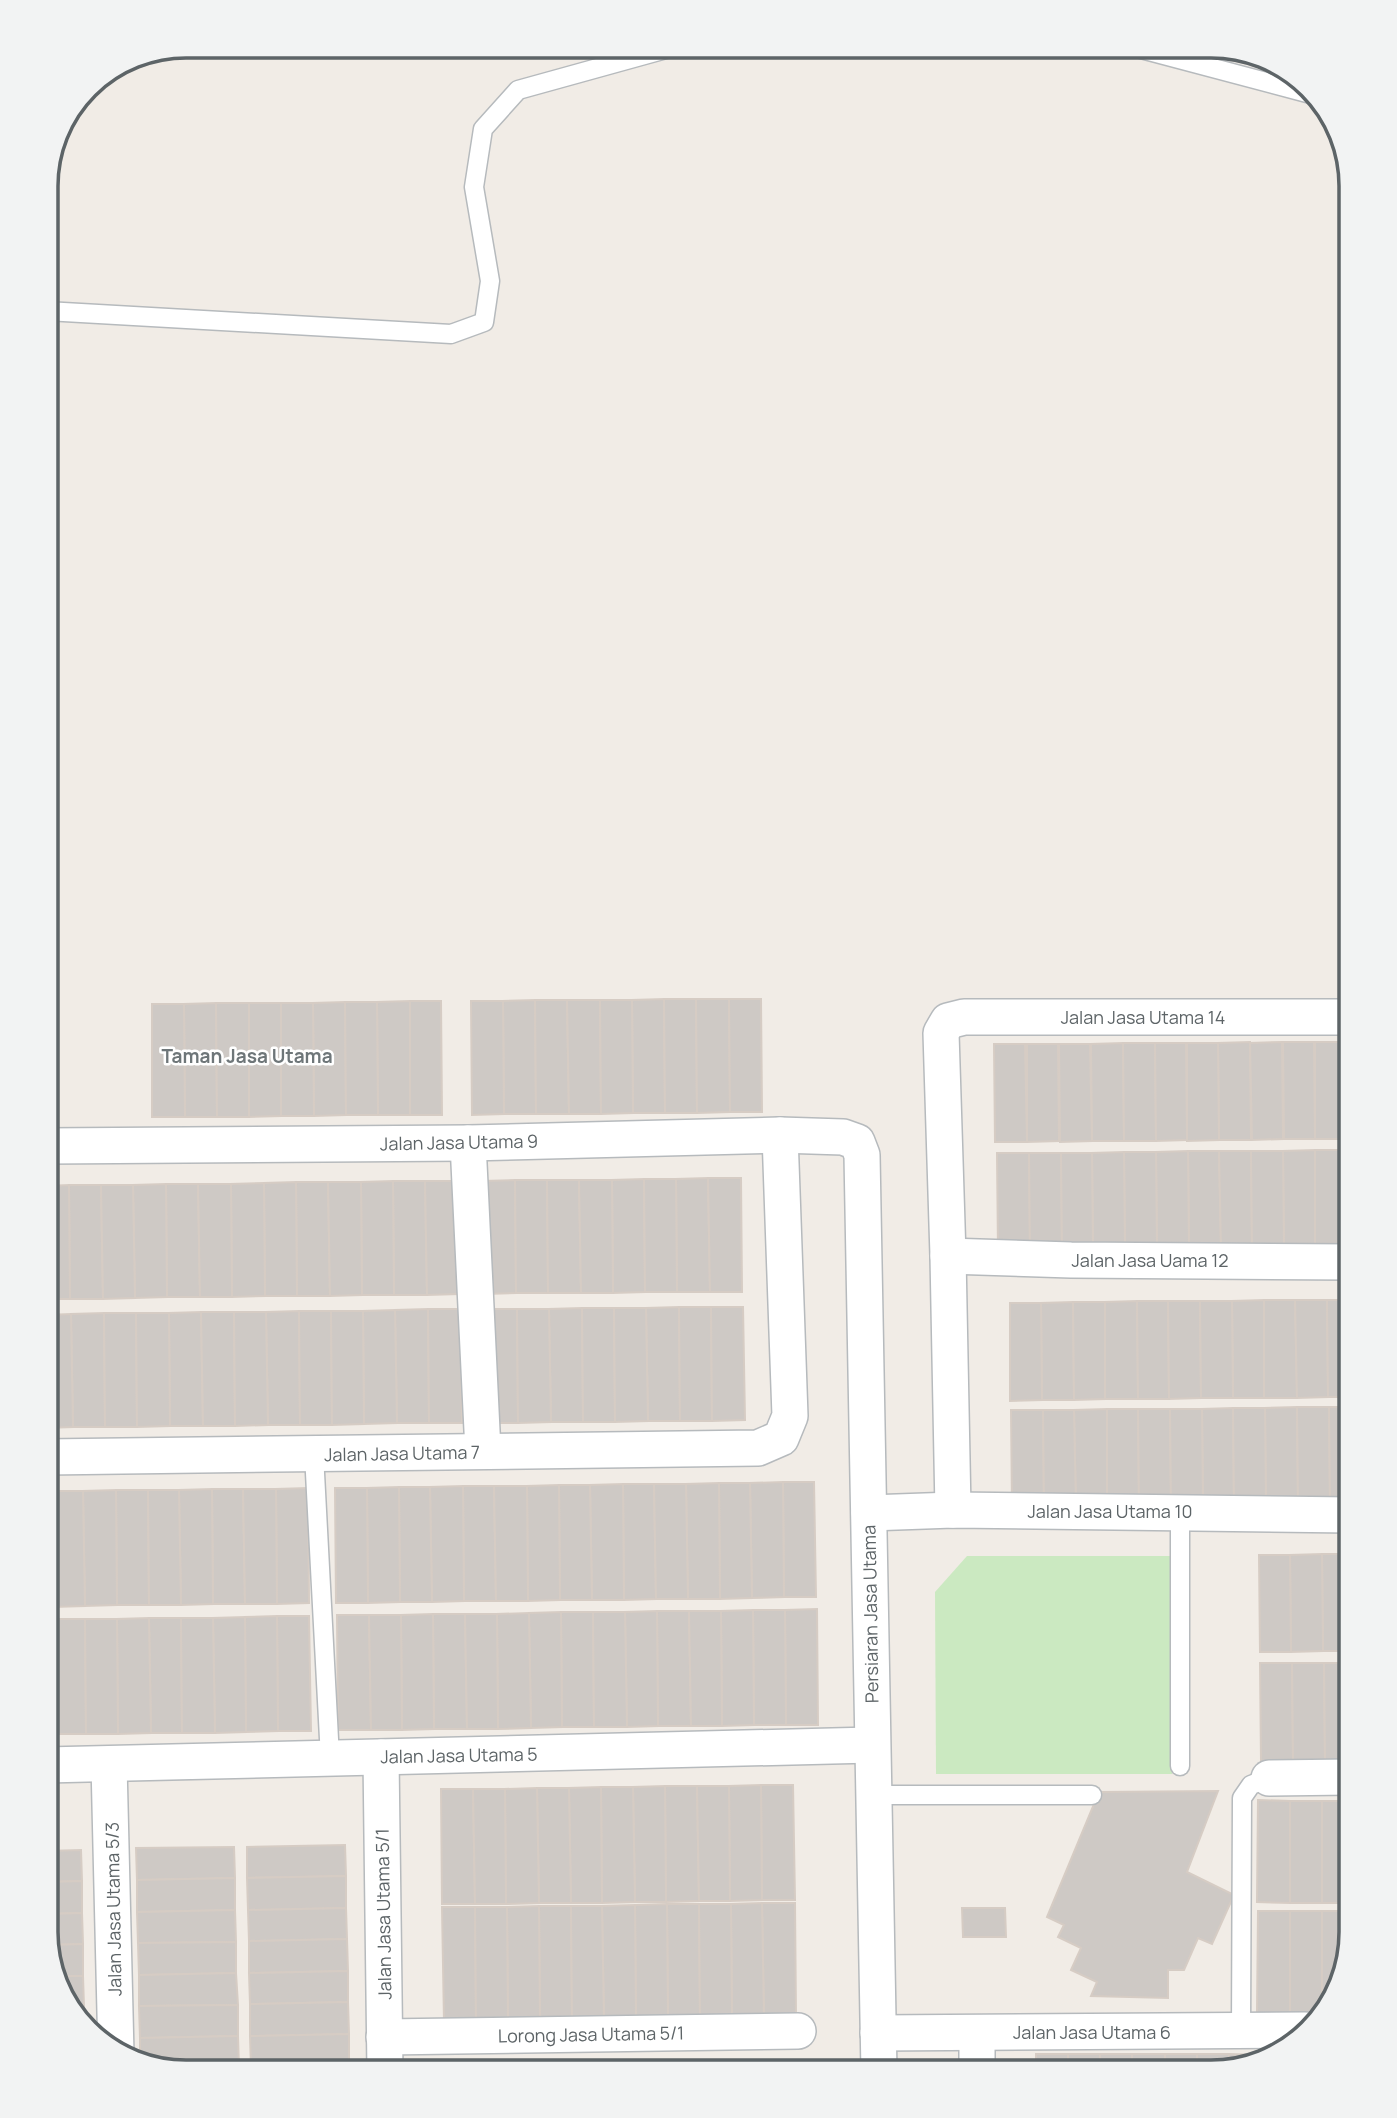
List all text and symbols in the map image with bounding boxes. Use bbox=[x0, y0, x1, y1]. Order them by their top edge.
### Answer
street label: Jalan Jasa Utama 14 bbox=[1061, 1005, 1225, 1029]
district label: Taman Jasa Utama bbox=[161, 1043, 333, 1069]
street label: Jalan Jasa Utama 9 bbox=[380, 1129, 538, 1155]
street label: Jalan Jasa Uama 12 bbox=[1071, 1248, 1229, 1272]
street label: Jalan Jasa Utama 7 bbox=[324, 1440, 480, 1466]
street label: Jalan Jasa Utama 10 bbox=[1028, 1499, 1192, 1523]
street label: Persiaran Jasa Utama bbox=[856, 1525, 884, 1703]
street label: Jalan Jasa Utama 5 bbox=[380, 1742, 538, 1768]
street label: Jalan Jasa Utama 5/3 bbox=[99, 1822, 127, 1996]
street label: Jalan Jasa Utama 5/1 bbox=[370, 1828, 396, 2000]
street label: Lorong Jasa Utama 5/1 bbox=[498, 2020, 684, 2048]
street label: Jalan Jasa Utama 6 bbox=[1013, 2020, 1171, 2044]

